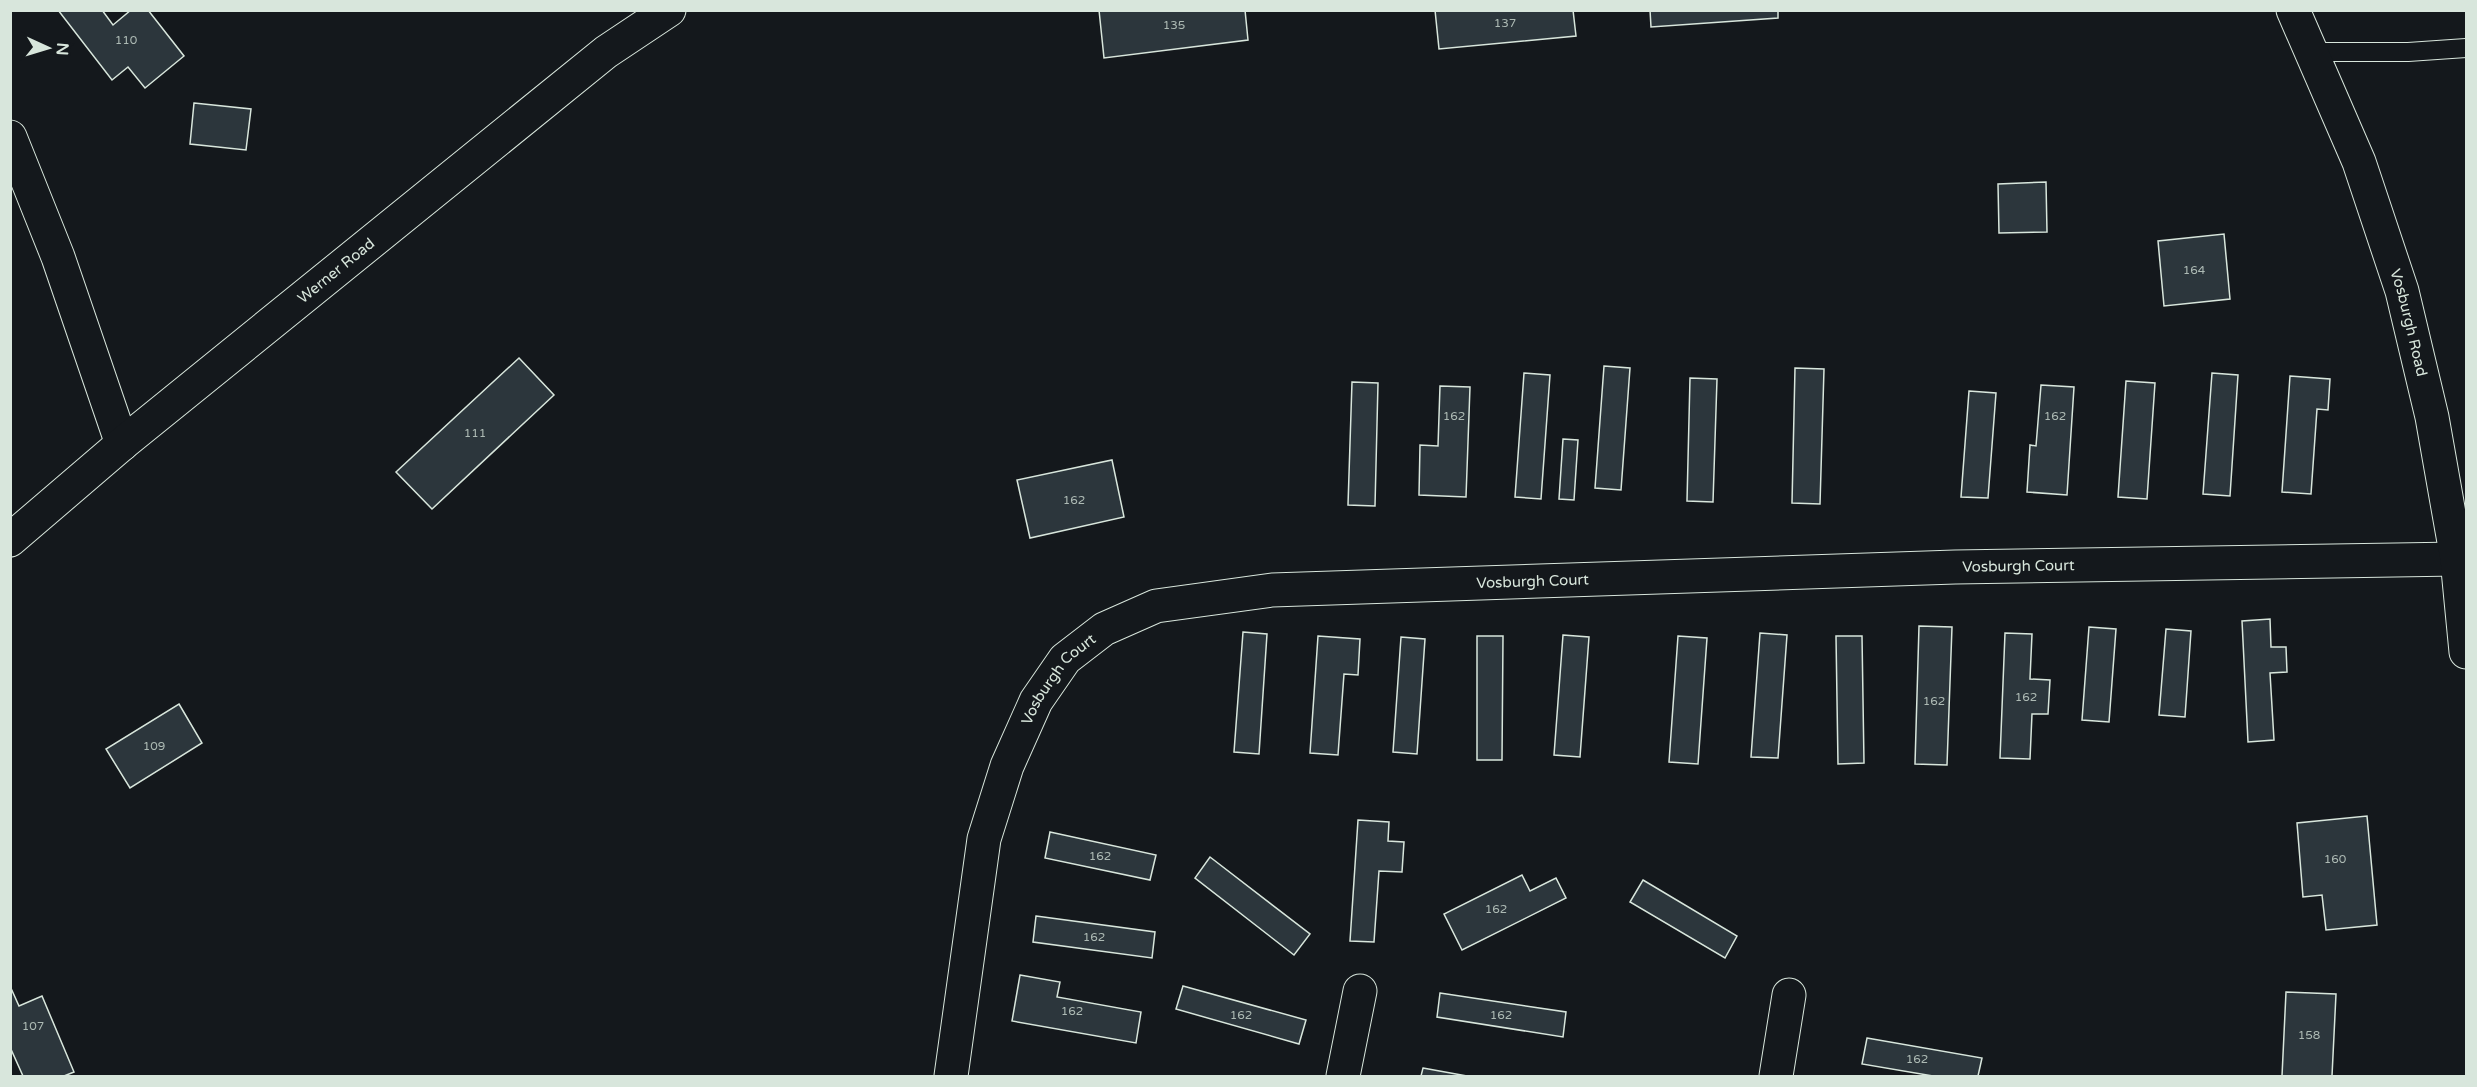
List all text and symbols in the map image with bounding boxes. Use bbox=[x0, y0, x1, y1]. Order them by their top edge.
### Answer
house number: 137 bbox=[1494, 16, 1516, 30]
north arrow bbox=[18, 18, 78, 78]
house number: 135 bbox=[1163, 18, 1185, 32]
house number: 110 bbox=[115, 33, 138, 47]
text: N bbox=[52, 42, 72, 56]
street label: Werner Road bbox=[294, 234, 378, 307]
house number: 164 bbox=[2183, 263, 2206, 277]
street label: Vosburgh Road bbox=[2386, 266, 2431, 378]
house number: 162 bbox=[1443, 409, 1465, 423]
house number: 162 bbox=[2044, 409, 2066, 423]
house number: 111 bbox=[464, 426, 486, 440]
house number: 162 bbox=[1063, 493, 1085, 507]
street label: Vosburgh Court bbox=[1962, 556, 2075, 576]
street label: Vosburgh Court bbox=[1476, 570, 1589, 592]
street label: Vosburgh Court bbox=[1017, 630, 1099, 728]
house number: 162 bbox=[2015, 690, 2037, 704]
house number: 162 bbox=[1923, 694, 1945, 708]
house number: 109 bbox=[143, 739, 165, 753]
house number: 162 bbox=[1089, 849, 1111, 863]
house number: 160 bbox=[2324, 852, 2347, 866]
house number: 162 bbox=[1485, 902, 1507, 916]
house number: 162 bbox=[1083, 930, 1105, 944]
house number: 162 bbox=[1061, 1004, 1083, 1018]
house number: 162 bbox=[1230, 1008, 1252, 1022]
house number: 162 bbox=[1490, 1008, 1512, 1022]
house number: 107 bbox=[22, 1019, 44, 1033]
house number: 158 bbox=[2298, 1028, 2320, 1042]
house number: 162 bbox=[1906, 1052, 1928, 1066]

